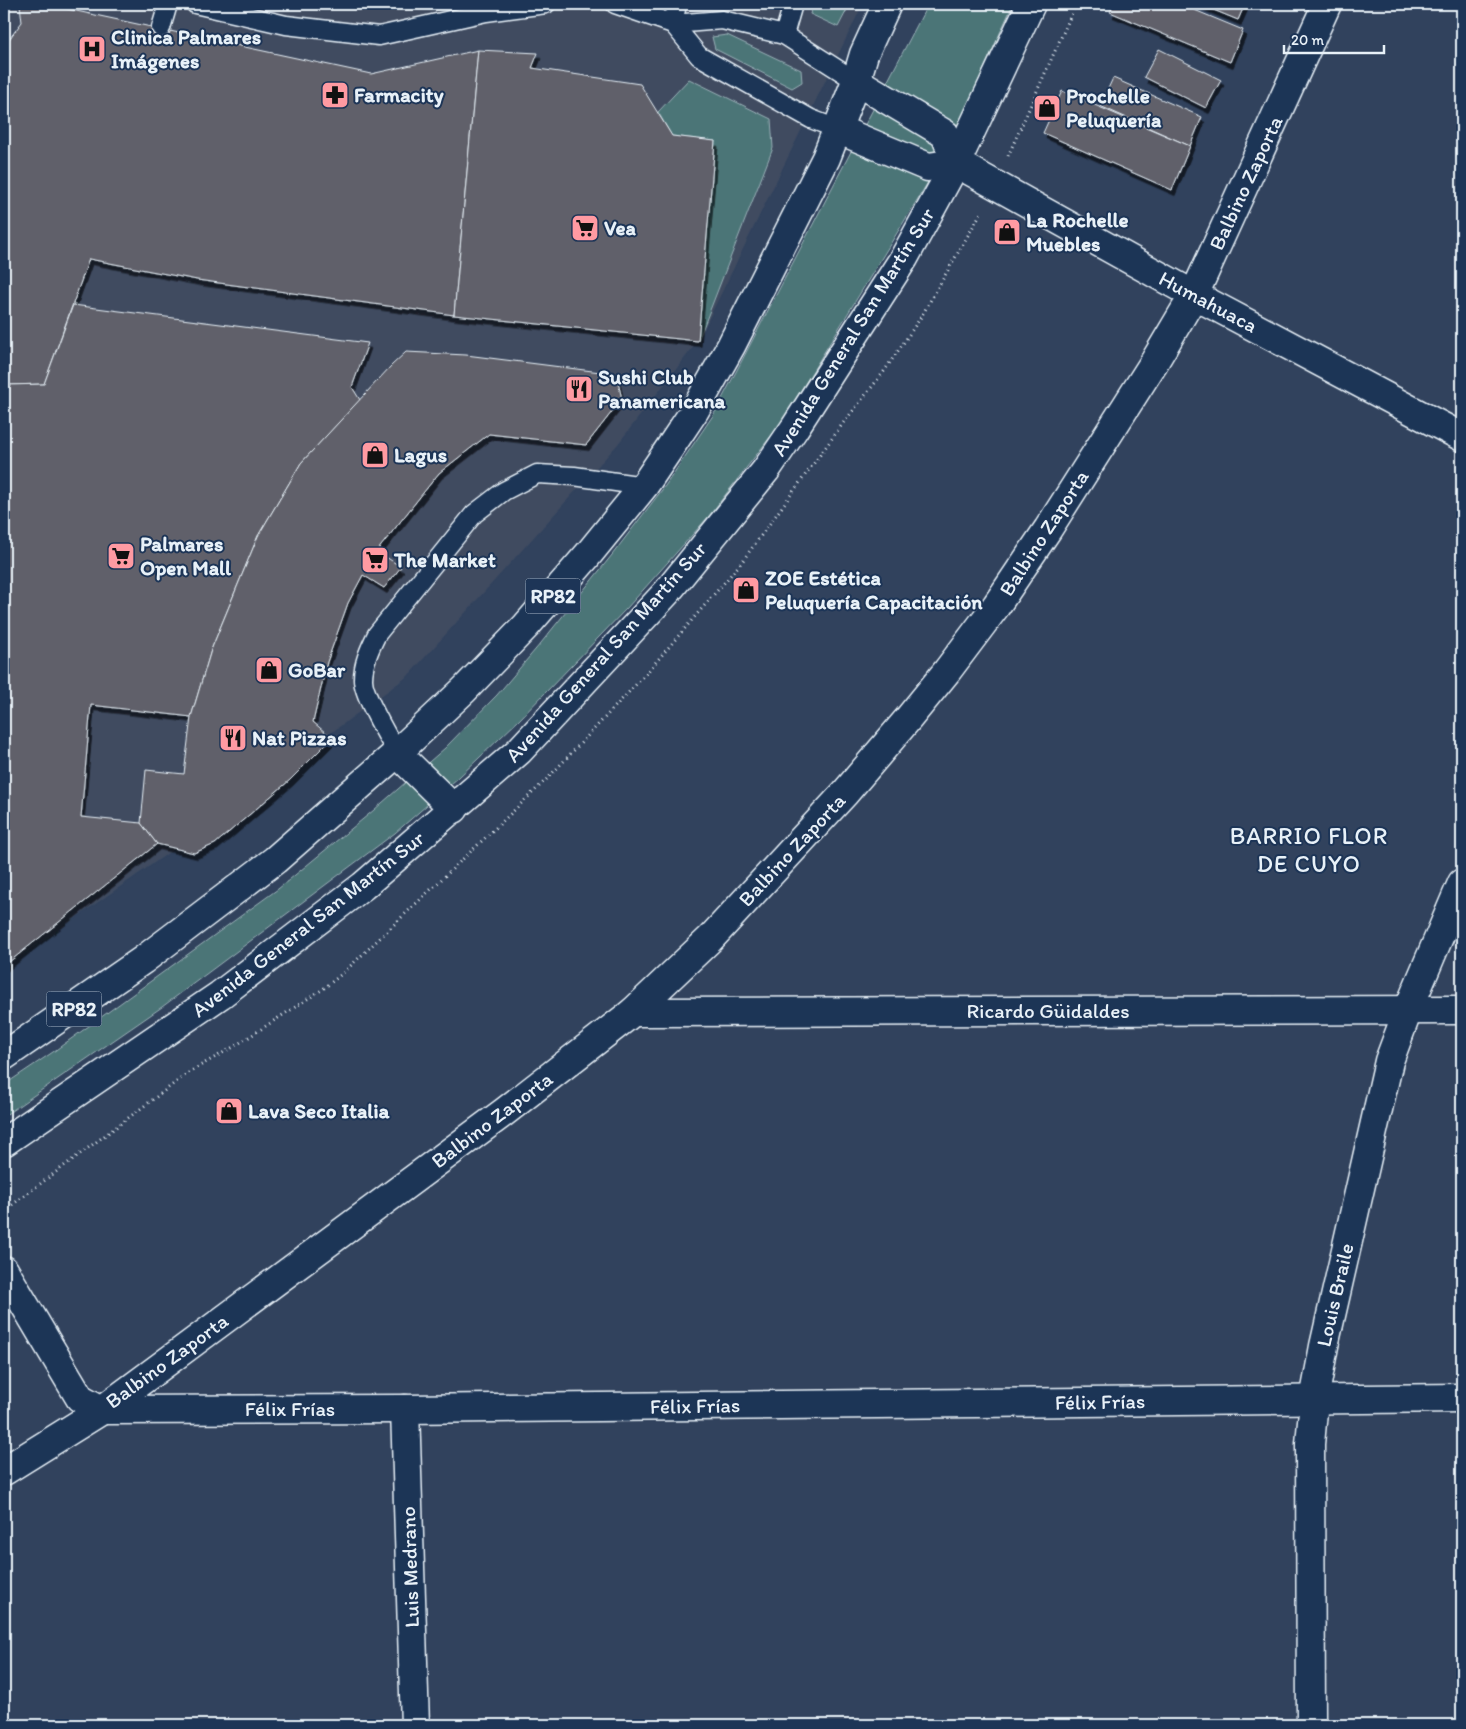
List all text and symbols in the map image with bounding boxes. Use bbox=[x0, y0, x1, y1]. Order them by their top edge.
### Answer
scale bar bbox=[1284, 22, 1384, 54]
place label: Clinica Palmares Imágenes bbox=[111, 24, 261, 74]
text: 20 m bbox=[1291, 31, 1325, 49]
hospital icon: Clinica Palmares Imágenes bbox=[77, 34, 107, 64]
pharmacy icon: Farmacity bbox=[320, 80, 350, 110]
place label: Farmacity bbox=[354, 82, 444, 108]
place label: Prochelle Peluquería bbox=[1066, 83, 1162, 133]
shop icon: Prochelle Peluquería bbox=[1032, 93, 1062, 123]
street label: Balbino Zaporta bbox=[1203, 112, 1288, 254]
street label: Avenida General San Martín Sur bbox=[766, 203, 940, 461]
place label: La Rochelle Muebles bbox=[1026, 207, 1129, 256]
supermarket icon: Vea bbox=[570, 213, 600, 243]
place label: Vea bbox=[604, 215, 637, 240]
shop icon: La Rochelle Muebles bbox=[992, 217, 1022, 247]
street label: Humahuaca bbox=[1155, 265, 1262, 338]
place label: Sushi Club Panamericana bbox=[598, 364, 727, 413]
restaurant icon: Sushi Club Panamericana bbox=[564, 374, 594, 404]
shop icon: Lagus bbox=[360, 440, 390, 470]
place label: Lagus bbox=[394, 442, 447, 468]
street label: Balbino Zaporta bbox=[993, 465, 1094, 601]
place label: Palmares Open Mall bbox=[140, 531, 232, 581]
street label: Avenida General San Martín Sur bbox=[500, 536, 711, 767]
supermarket icon: Palmares Open Mall bbox=[106, 541, 136, 571]
supermarket icon: The Market bbox=[360, 545, 390, 575]
place label: The Market bbox=[393, 547, 496, 572]
place label: ZOE Estética Peluquería Capacitación bbox=[765, 565, 983, 615]
shop icon: ZOE Estética Peluquería Capacitación bbox=[731, 575, 761, 605]
road number: RP82 bbox=[526, 578, 580, 614]
shop icon: GoBar bbox=[254, 655, 284, 685]
place label: GoBar bbox=[288, 657, 346, 682]
restaurant icon: Nat Pizzas bbox=[218, 723, 248, 753]
place label: Nat Pizzas bbox=[252, 725, 347, 750]
street label: Balbino Zaporta bbox=[733, 788, 850, 911]
district label: BARRIO FLOR DE CUYO bbox=[1230, 821, 1388, 878]
street label: Avenida General San Martín Sur bbox=[186, 825, 429, 1022]
road number: RP82 bbox=[46, 992, 102, 1026]
street label: Ricardo Güidaldes bbox=[966, 998, 1130, 1023]
street label: Balbino Zaporta bbox=[426, 1066, 557, 1173]
shop icon: Lava Seco Italia bbox=[214, 1096, 244, 1126]
place label: Lava Seco Italia bbox=[248, 1098, 391, 1123]
street label: Louis Braile bbox=[1310, 1241, 1359, 1349]
street label: Balbino Zaporta bbox=[101, 1308, 233, 1413]
street label: Félix Frías bbox=[1055, 1388, 1145, 1415]
street label: Félix Frías bbox=[650, 1392, 740, 1419]
street label: Félix Frías bbox=[245, 1396, 335, 1421]
street label: Luis Medrano bbox=[395, 1506, 424, 1628]

